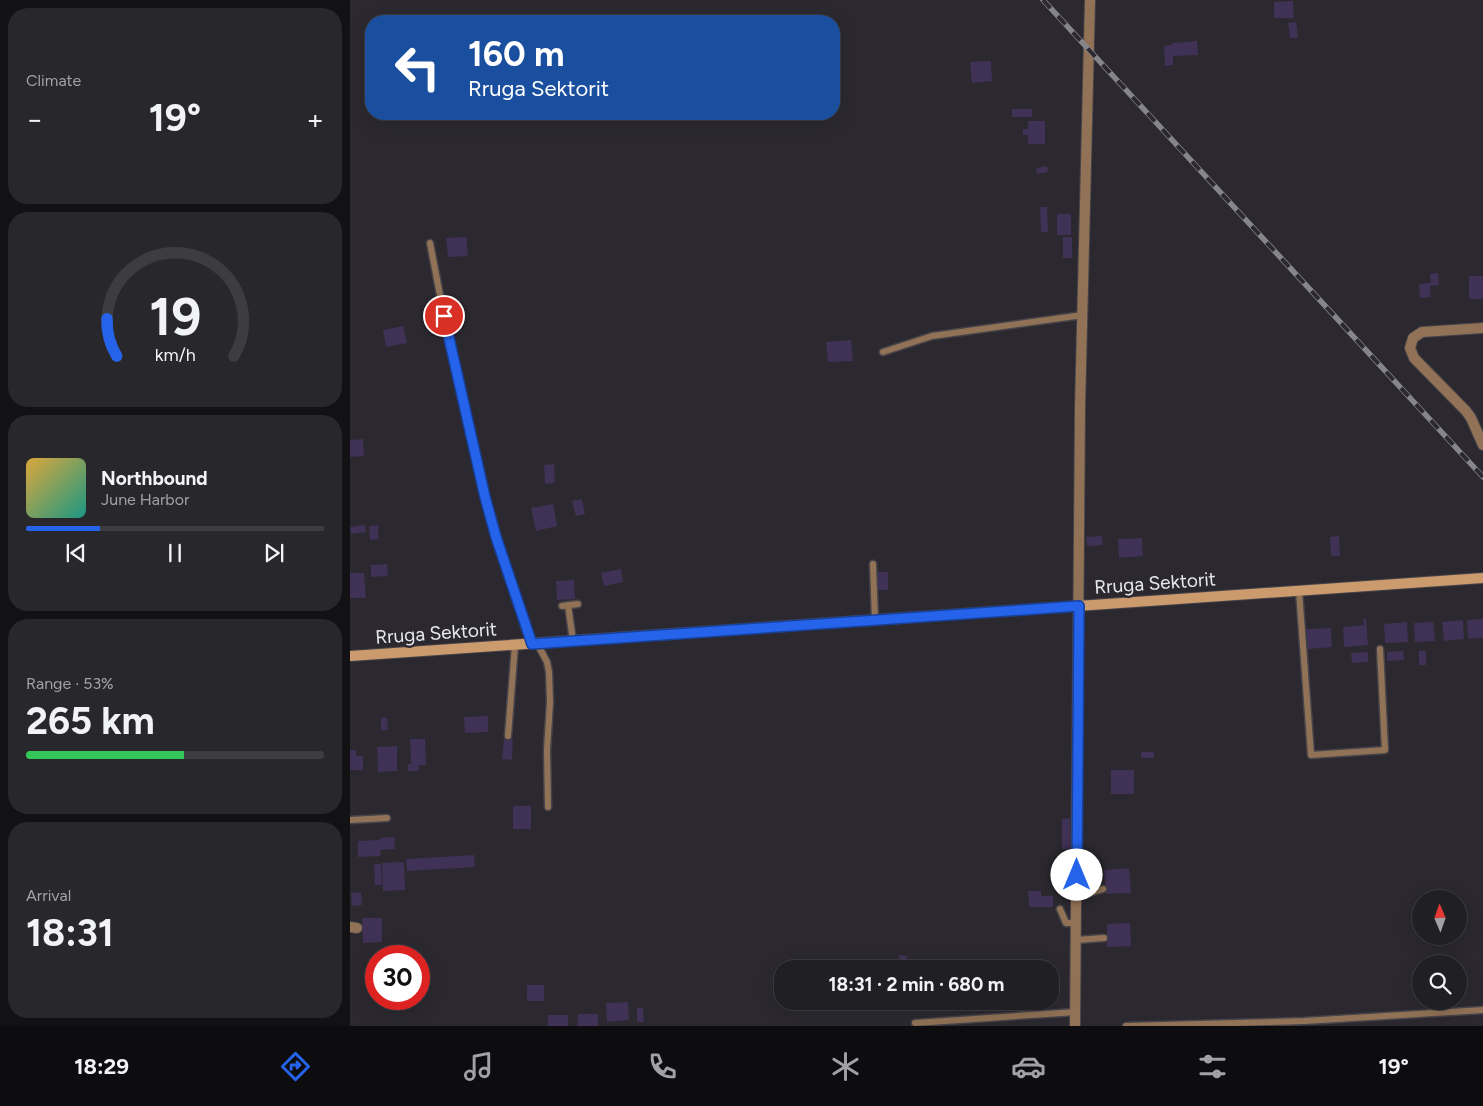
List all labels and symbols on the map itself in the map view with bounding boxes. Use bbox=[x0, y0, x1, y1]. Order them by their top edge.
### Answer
pin bbox=[423, 295, 465, 337]
street label: Rruga Sektorit bbox=[1093, 567, 1217, 599]
street label: Rruga Sektorit bbox=[374, 617, 498, 649]
position arrow bbox=[1050, 848, 1102, 900]
north arrow bbox=[1412, 890, 1468, 945]
speed limit sign: 30 bbox=[365, 945, 430, 1010]

